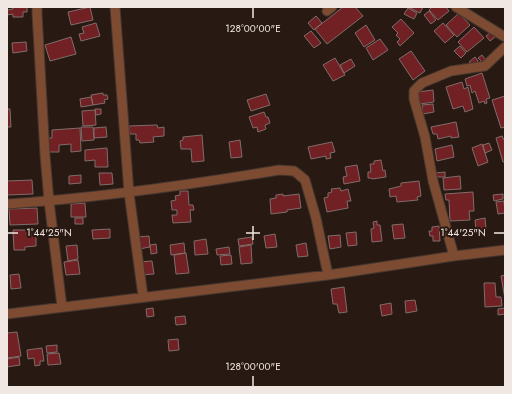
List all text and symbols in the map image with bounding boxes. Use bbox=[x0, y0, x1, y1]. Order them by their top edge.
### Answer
text: 128°00'00"E bbox=[225, 21, 281, 36]
text: 1°44'25"N bbox=[26, 225, 72, 240]
text: 1°44'25"N bbox=[440, 225, 486, 240]
text: 128°00'00"E bbox=[225, 359, 281, 374]

